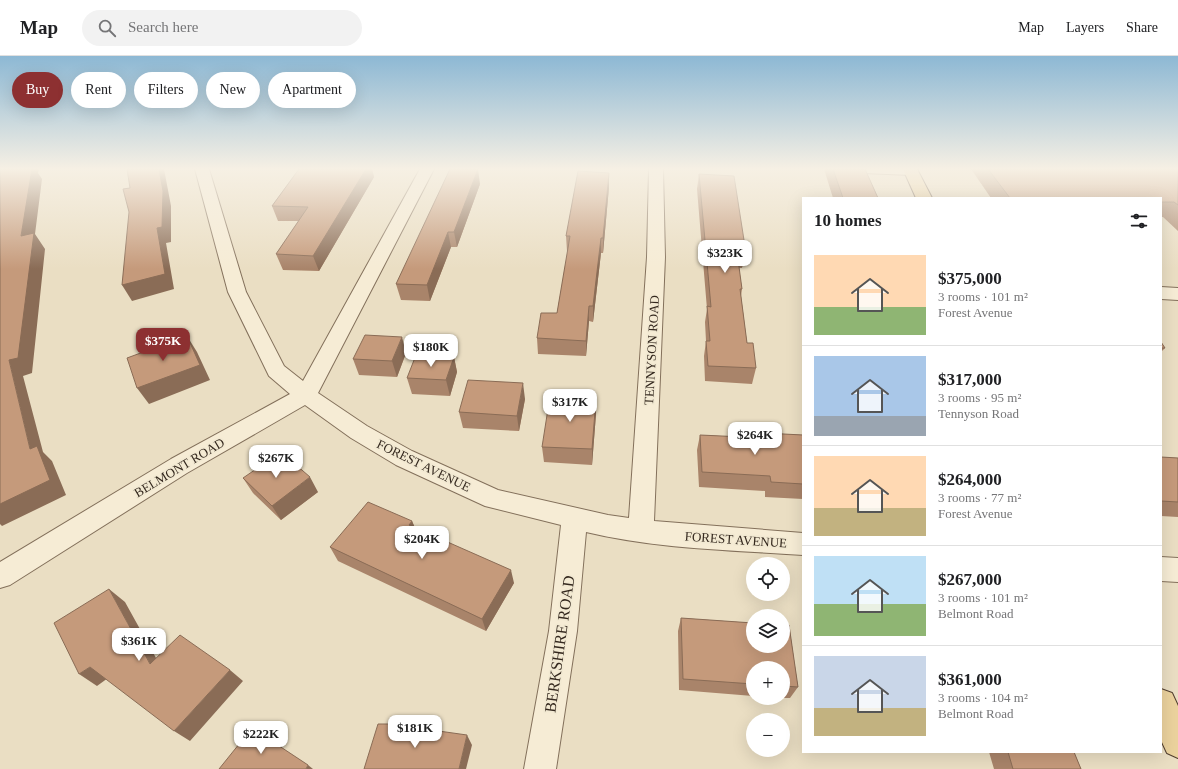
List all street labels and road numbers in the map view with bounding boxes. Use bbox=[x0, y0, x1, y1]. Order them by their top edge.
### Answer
street label: TENNYSON ROAD bbox=[641, 295, 662, 405]
street label: BELMONT ROAD bbox=[131, 435, 227, 500]
street label: FOREST AVENUE bbox=[374, 436, 473, 495]
street label: FOREST AVENUE bbox=[684, 528, 788, 551]
street label: BERKSHIRE ROAD bbox=[541, 574, 578, 714]

